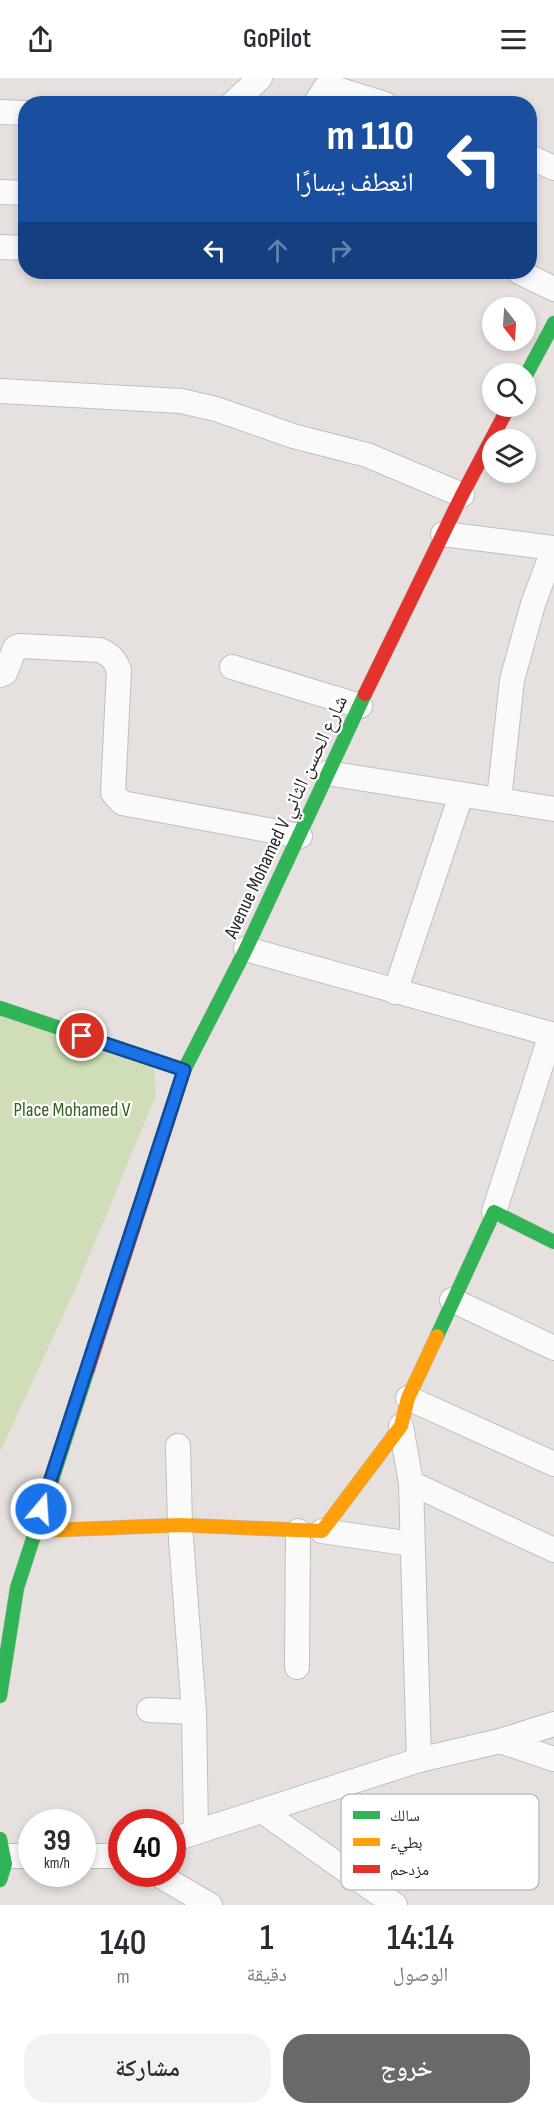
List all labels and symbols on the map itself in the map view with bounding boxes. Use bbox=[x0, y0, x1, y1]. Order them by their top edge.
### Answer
north arrow bbox=[482, 297, 536, 351]
street label: Avenue Mohamed V شارع الحسن الثاني bbox=[219, 692, 356, 944]
pin bbox=[56, 1010, 107, 1061]
park label: Place Mohamed V bbox=[14, 1098, 130, 1122]
position arrow bbox=[9, 1477, 73, 1541]
legend bbox=[341, 1794, 539, 1890]
text: سالك bbox=[390, 1807, 420, 1826]
speed limit sign: 40 bbox=[108, 1809, 186, 1887]
text: بطيء bbox=[390, 1834, 422, 1855]
text: مزدحم bbox=[390, 1861, 429, 1880]

